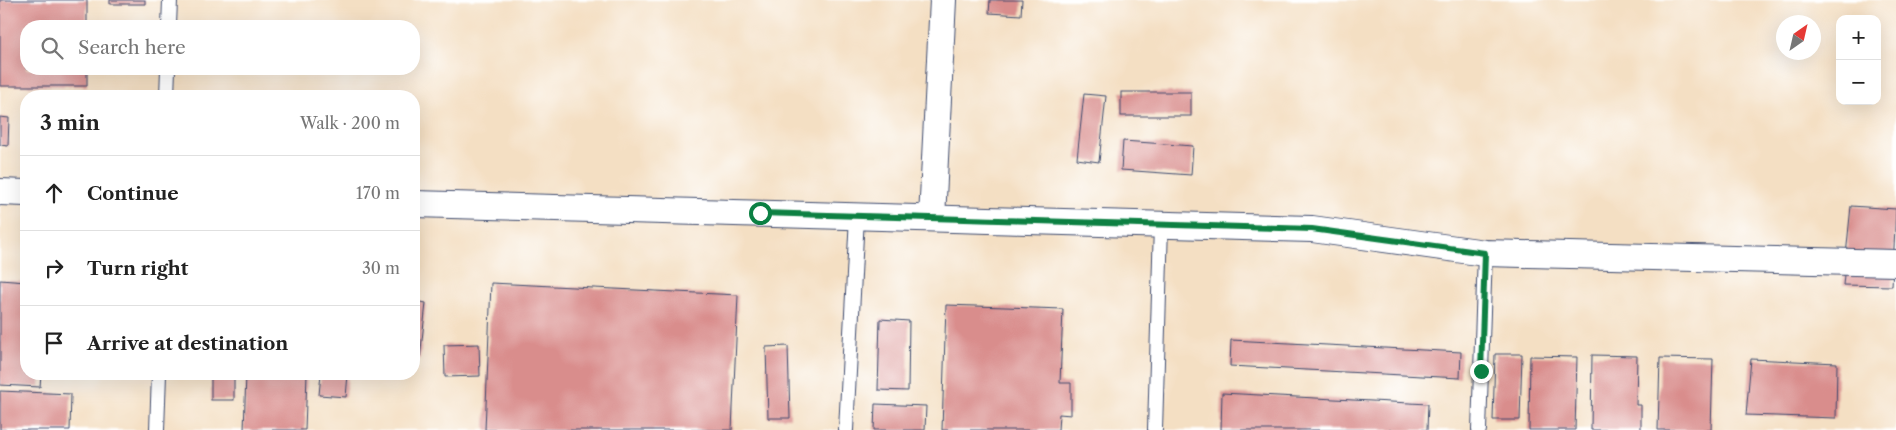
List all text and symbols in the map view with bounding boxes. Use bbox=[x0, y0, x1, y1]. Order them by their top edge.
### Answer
north arrow bbox=[1776, 15, 1821, 60]
map controls bbox=[1836, 15, 1881, 105]
button: + bbox=[1836, 15, 1881, 60]
search box bbox=[20, 20, 420, 75]
icon: search bbox=[38, 34, 66, 62]
text: Search here bbox=[78, 36, 186, 59]
button: − bbox=[1836, 60, 1881, 105]
text: 3 min bbox=[40, 110, 100, 135]
text: Walk · 200 m bbox=[300, 113, 400, 133]
icon: ahead bbox=[40, 179, 68, 207]
text: Continue bbox=[87, 182, 179, 205]
text: 170 m bbox=[356, 183, 400, 203]
route start bbox=[749, 202, 772, 225]
icon: right bbox=[40, 254, 68, 282]
text: Turn right bbox=[87, 257, 188, 280]
text: 30 m bbox=[362, 258, 400, 278]
icon: arrive bbox=[40, 329, 68, 357]
text: Arrive at destination bbox=[87, 332, 288, 355]
route end bbox=[1470, 360, 1493, 383]

